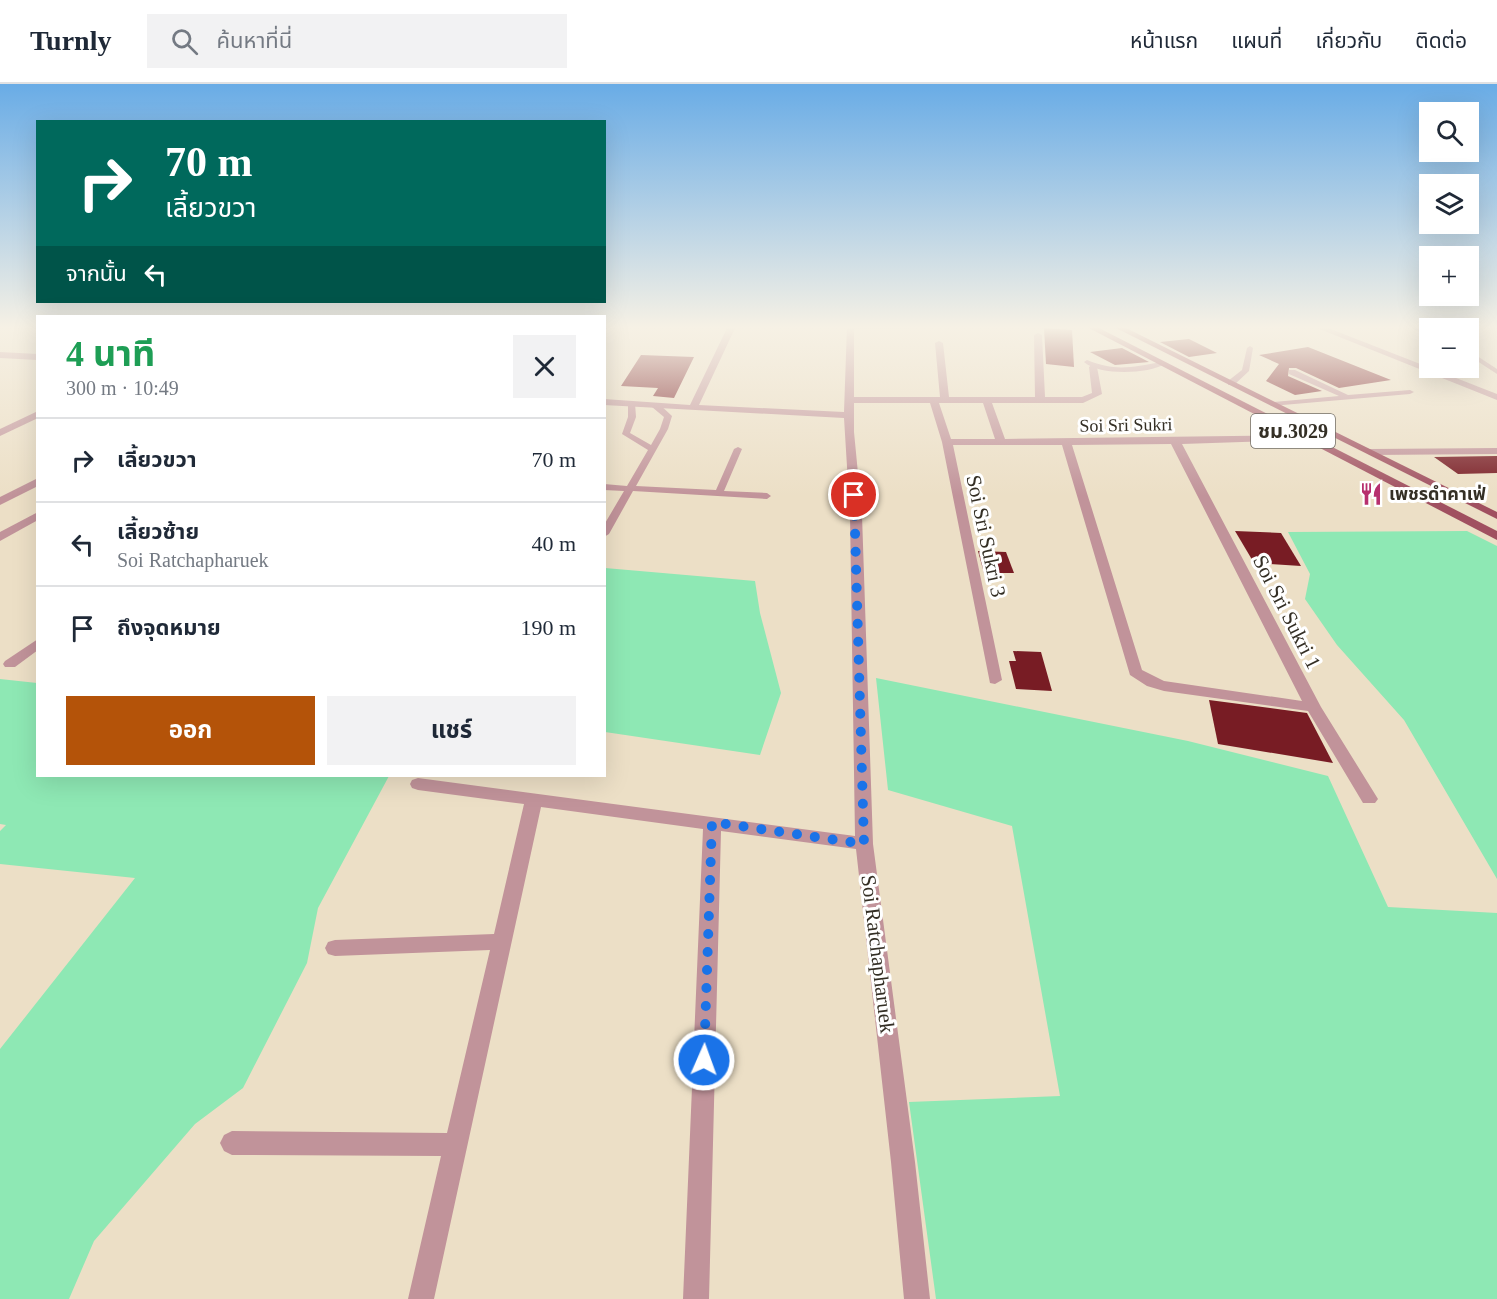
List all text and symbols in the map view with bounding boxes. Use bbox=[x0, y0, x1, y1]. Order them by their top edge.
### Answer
search box bbox=[147, 14, 567, 68]
text: Turnly bbox=[30, 25, 111, 56]
icon: search bbox=[168, 25, 201, 58]
text: ค้นหาที่นี่ bbox=[216, 28, 292, 53]
text: หน้าแรก bbox=[1130, 29, 1198, 53]
text: แผนที่ bbox=[1231, 29, 1282, 53]
text: เกี่ยวกับ bbox=[1315, 29, 1382, 53]
text: ติดต่อ bbox=[1415, 29, 1467, 53]
map controls bbox=[1419, 102, 1479, 378]
button: search bbox=[1419, 102, 1479, 162]
text: 70 m bbox=[165, 139, 253, 185]
icon: right bbox=[66, 144, 144, 222]
button: layers bbox=[1419, 174, 1479, 234]
text: เลี้ยวขวา bbox=[165, 193, 256, 223]
button: + bbox=[1419, 246, 1479, 306]
icon: left bbox=[139, 258, 172, 291]
text: จากนั้น bbox=[66, 261, 127, 286]
button: − bbox=[1419, 318, 1479, 378]
text: 4 นาที bbox=[66, 334, 155, 374]
button: close bbox=[513, 335, 576, 398]
text: 300 m · 10:49 bbox=[66, 377, 179, 399]
street label: Soi Sri Sukri bbox=[1079, 414, 1173, 436]
road number: ชม.3029 bbox=[1251, 414, 1335, 448]
icon: right bbox=[66, 444, 99, 477]
text: เลี้ยวขวา bbox=[117, 447, 197, 472]
text: 70 m bbox=[531, 447, 576, 472]
pin bbox=[828, 469, 879, 520]
street label: Soi Sri Sukri 3 bbox=[961, 473, 1011, 599]
icon: arrive bbox=[837, 478, 870, 511]
restaurant icon: เพชรดำคาเฟ่ bbox=[1358, 481, 1384, 507]
place label: เพชรดำคาเฟ่ bbox=[1389, 484, 1486, 504]
text: เลี้ยวซ้าย bbox=[117, 519, 199, 544]
icon: left bbox=[66, 528, 99, 561]
text: 40 m bbox=[531, 531, 576, 556]
text: Soi Ratchapharuek bbox=[117, 549, 269, 571]
street label: Soi Sri Sukri 1 bbox=[1248, 551, 1326, 673]
icon: arrive bbox=[66, 612, 99, 645]
text: ถึงจุดหมาย bbox=[117, 615, 221, 640]
text: 190 m bbox=[520, 615, 576, 640]
button: ออก bbox=[66, 696, 315, 765]
button: แชร์ bbox=[327, 696, 576, 765]
street label: Soi Ratchapharuek bbox=[856, 874, 900, 1035]
position arrow bbox=[672, 1028, 736, 1092]

